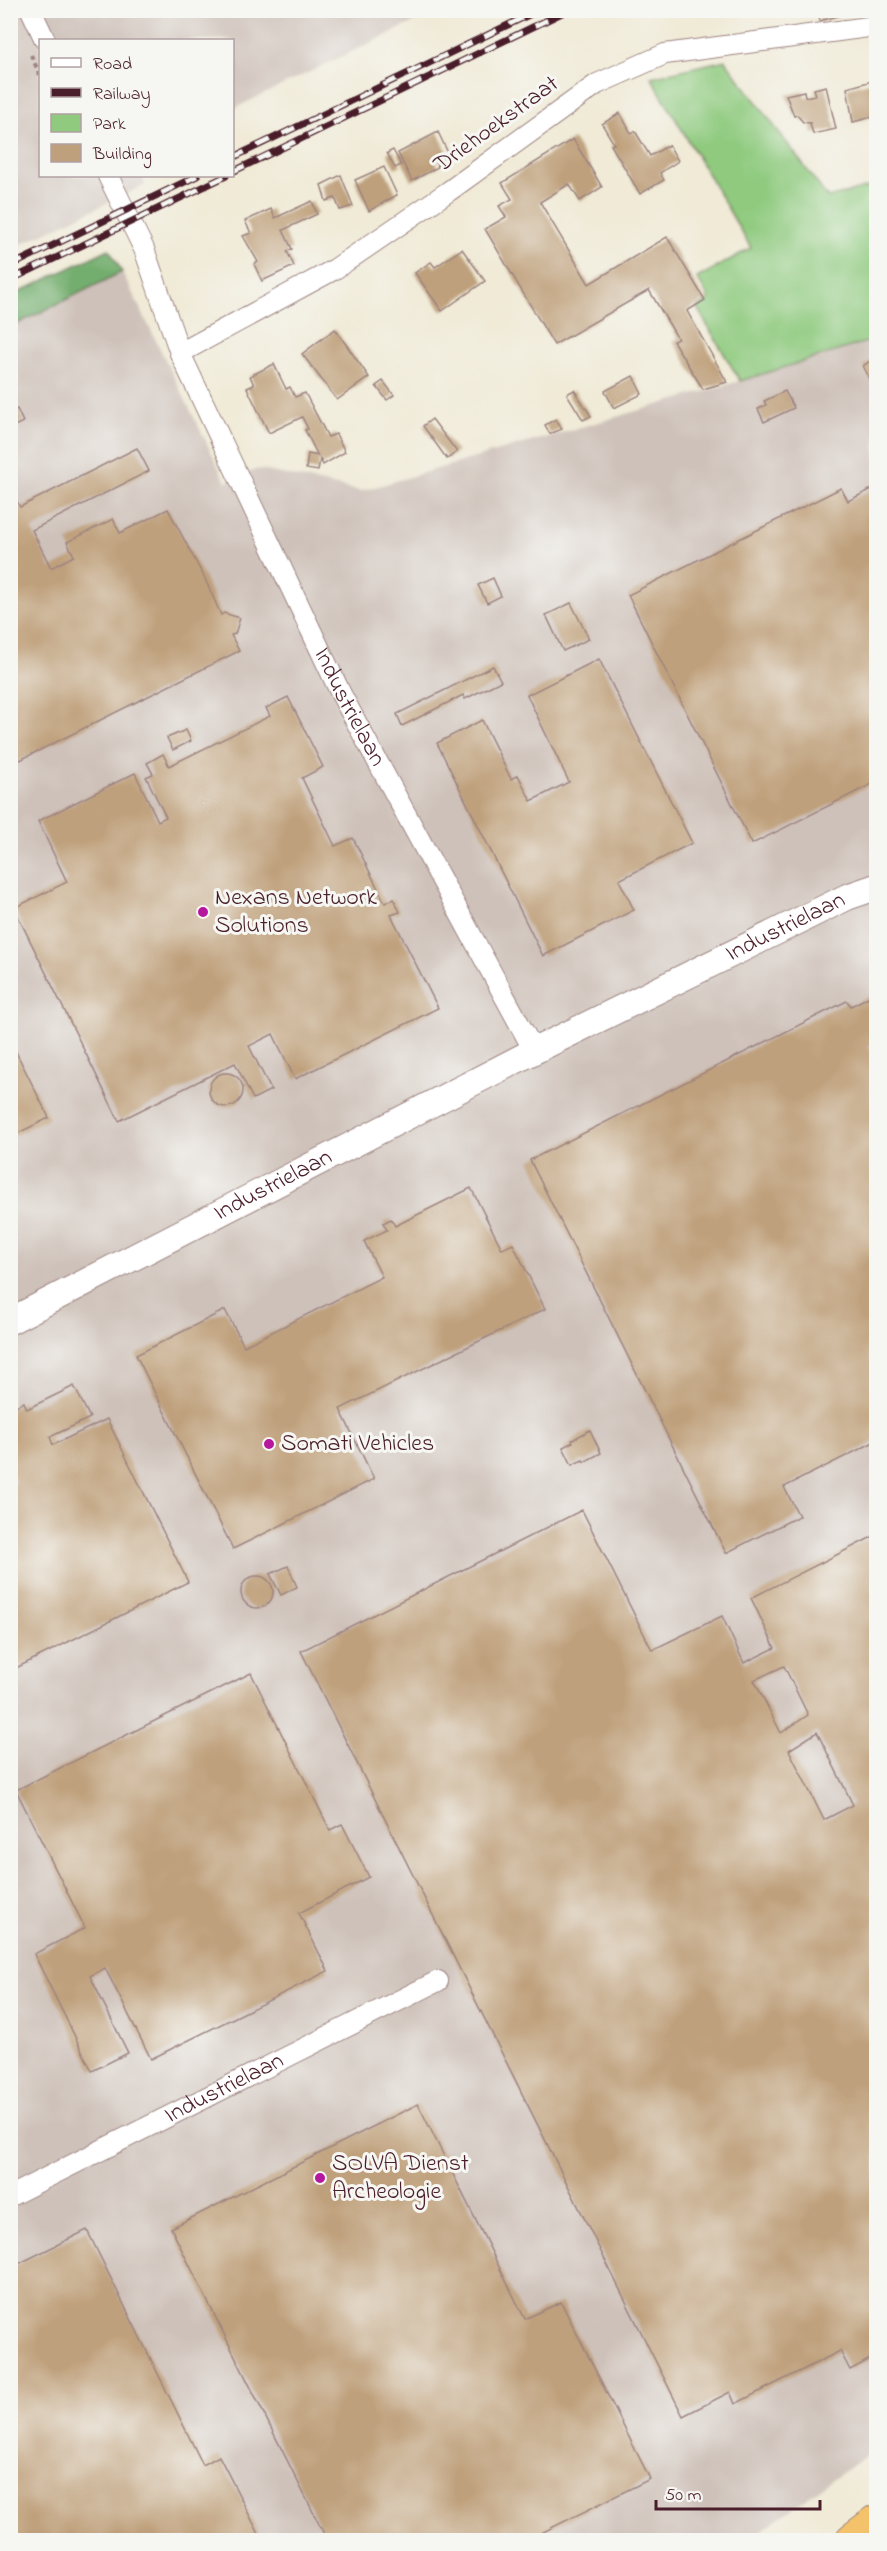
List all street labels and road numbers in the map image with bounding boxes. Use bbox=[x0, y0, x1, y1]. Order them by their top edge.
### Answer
street label: Driehoekstraat bbox=[426, 68, 567, 183]
street label: Industrielaan bbox=[304, 642, 394, 773]
street label: Industrielaan bbox=[720, 883, 851, 971]
street label: Industrielaan bbox=[208, 1140, 339, 1231]
street label: Industrielaan bbox=[159, 2044, 290, 2133]

